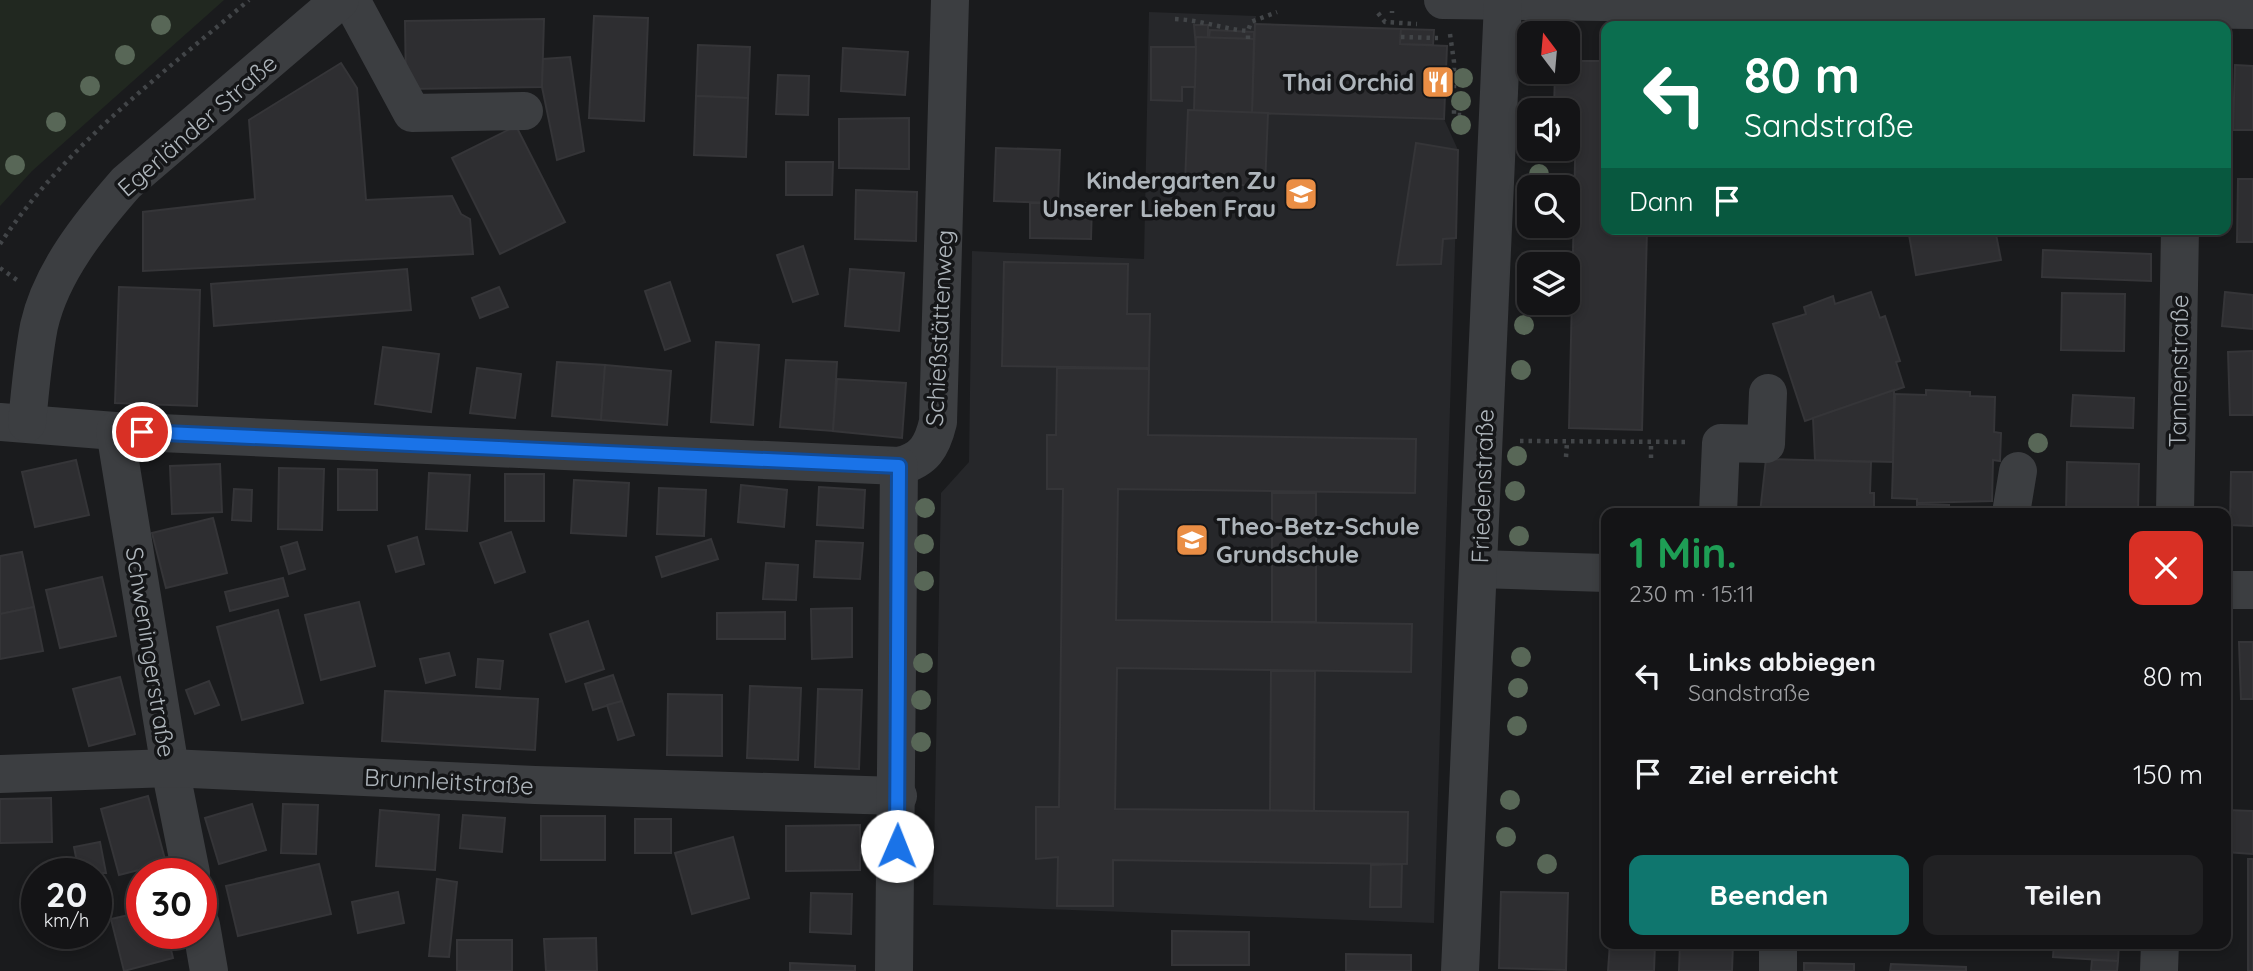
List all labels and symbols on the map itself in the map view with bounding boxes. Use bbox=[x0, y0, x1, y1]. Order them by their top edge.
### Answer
north arrow bbox=[1517, 21, 1580, 84]
street label: Egerländer Straße bbox=[111, 47, 283, 203]
restaurant icon: Thai Orchid bbox=[1419, 63, 1457, 101]
place label: Thai Orchid bbox=[1282, 67, 1414, 97]
place label: Kindergarten Zu Unserer Lieben Frau bbox=[1042, 165, 1276, 223]
school or university icon: Kindergarten Zu Unserer Lieben Frau bbox=[1282, 175, 1320, 213]
street label: Schießstättenweg bbox=[919, 229, 959, 427]
street label: Tannenstraße bbox=[2162, 294, 2194, 448]
pin bbox=[112, 402, 172, 462]
street label: Friedenstraße bbox=[1464, 408, 1500, 564]
place label: Theo-Betz-Schule Grundschule bbox=[1216, 511, 1420, 569]
school or university icon: Theo-Betz-Schule Grundschule bbox=[1173, 521, 1211, 559]
street label: Schweningerstraße bbox=[120, 545, 182, 759]
street label: Brunnleitstraße bbox=[363, 762, 535, 800]
position arrow bbox=[860, 809, 934, 883]
speed limit sign: 30 bbox=[126, 858, 217, 949]

